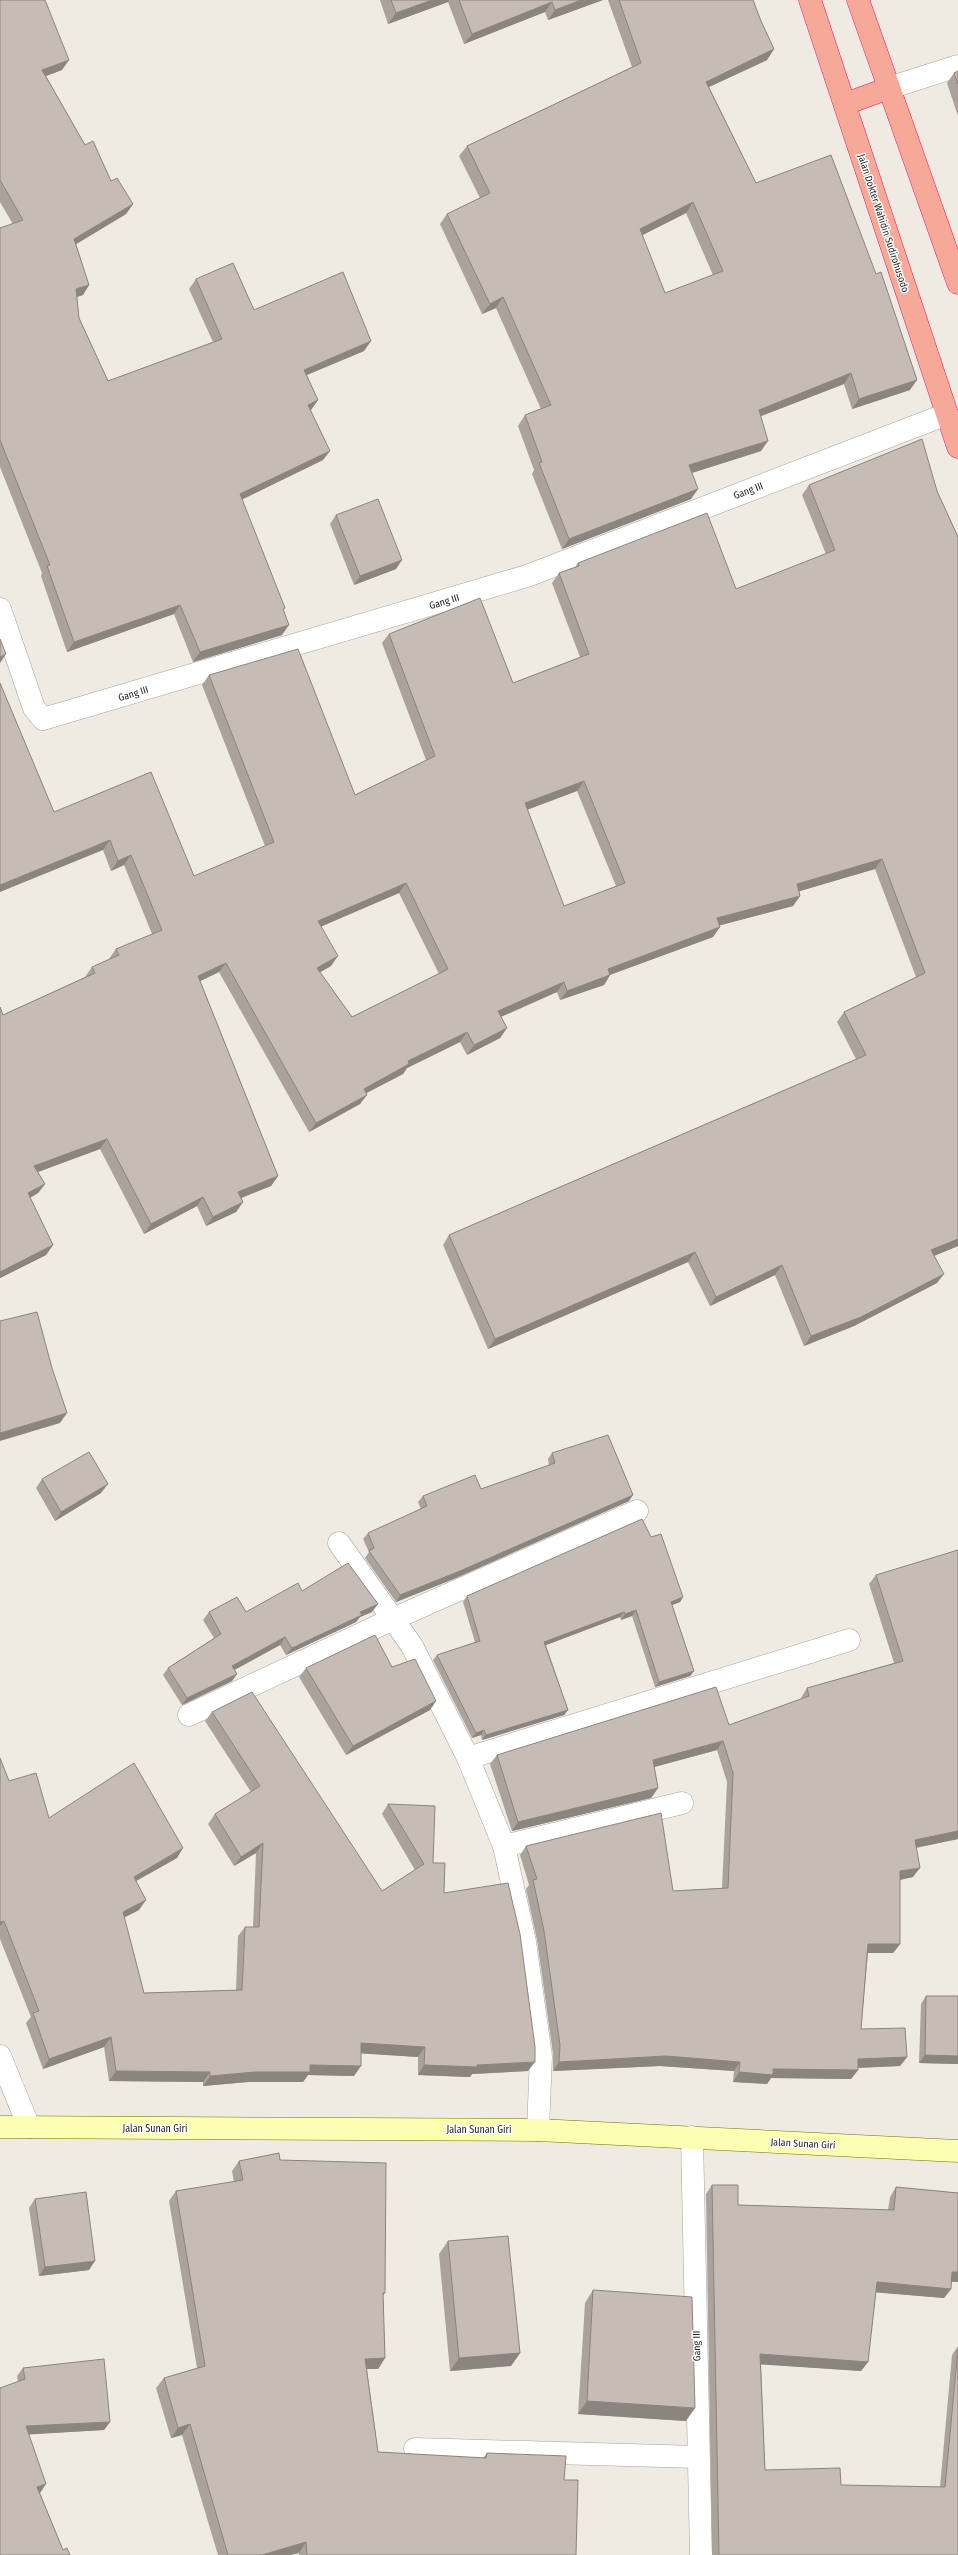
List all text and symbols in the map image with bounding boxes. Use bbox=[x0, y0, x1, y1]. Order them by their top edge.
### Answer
street label: Jalan Dokter Wahidin Sudirohusodo bbox=[855, 153, 911, 294]
street label: Gang III bbox=[732, 480, 765, 502]
street label: Gang III bbox=[428, 592, 461, 612]
street label: Gang III bbox=[117, 684, 150, 704]
street label: Jalan Sunan Giri bbox=[123, 2123, 187, 2135]
street label: Jalan Sunan Giri bbox=[447, 2124, 511, 2136]
street label: Jalan Sunan Giri bbox=[770, 2136, 836, 2152]
street label: Gang III bbox=[691, 2330, 703, 2361]

